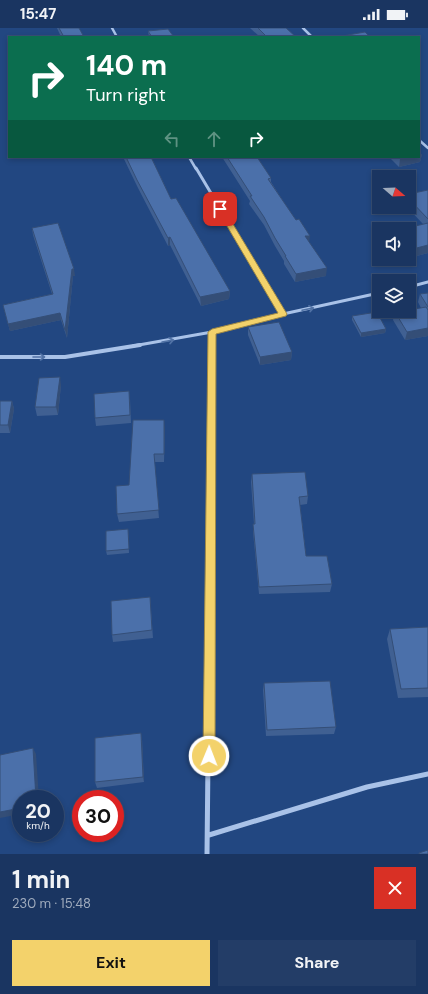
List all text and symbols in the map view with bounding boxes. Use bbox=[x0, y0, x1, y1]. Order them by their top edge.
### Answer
text: 15:47 bbox=[20, 4, 56, 24]
text: 140 m bbox=[86, 47, 167, 84]
icon: right bbox=[20, 52, 72, 104]
text: Turn right bbox=[86, 83, 166, 107]
icon: left bbox=[161, 128, 183, 150]
icon: ahead bbox=[203, 128, 225, 150]
icon: right bbox=[245, 128, 267, 150]
north arrow bbox=[372, 170, 416, 214]
map controls bbox=[372, 170, 416, 318]
pin bbox=[203, 192, 237, 226]
icon: arrive bbox=[209, 198, 231, 220]
button: sound bbox=[372, 222, 416, 266]
button: layers bbox=[372, 274, 416, 318]
one-way arrow bbox=[301, 304, 314, 312]
one-way arrow bbox=[161, 336, 174, 344]
one-way arrow bbox=[32, 353, 45, 361]
position arrow bbox=[188, 735, 230, 777]
speed limit sign: 30 bbox=[72, 790, 124, 842]
text: 20 bbox=[25, 798, 51, 824]
text: km/h bbox=[26, 819, 50, 832]
text: 1 min bbox=[12, 864, 70, 895]
button: close bbox=[374, 867, 416, 909]
text: 230 m · 15:48 bbox=[12, 895, 91, 912]
button: Exit bbox=[12, 940, 210, 986]
button: Share bbox=[218, 940, 416, 986]

